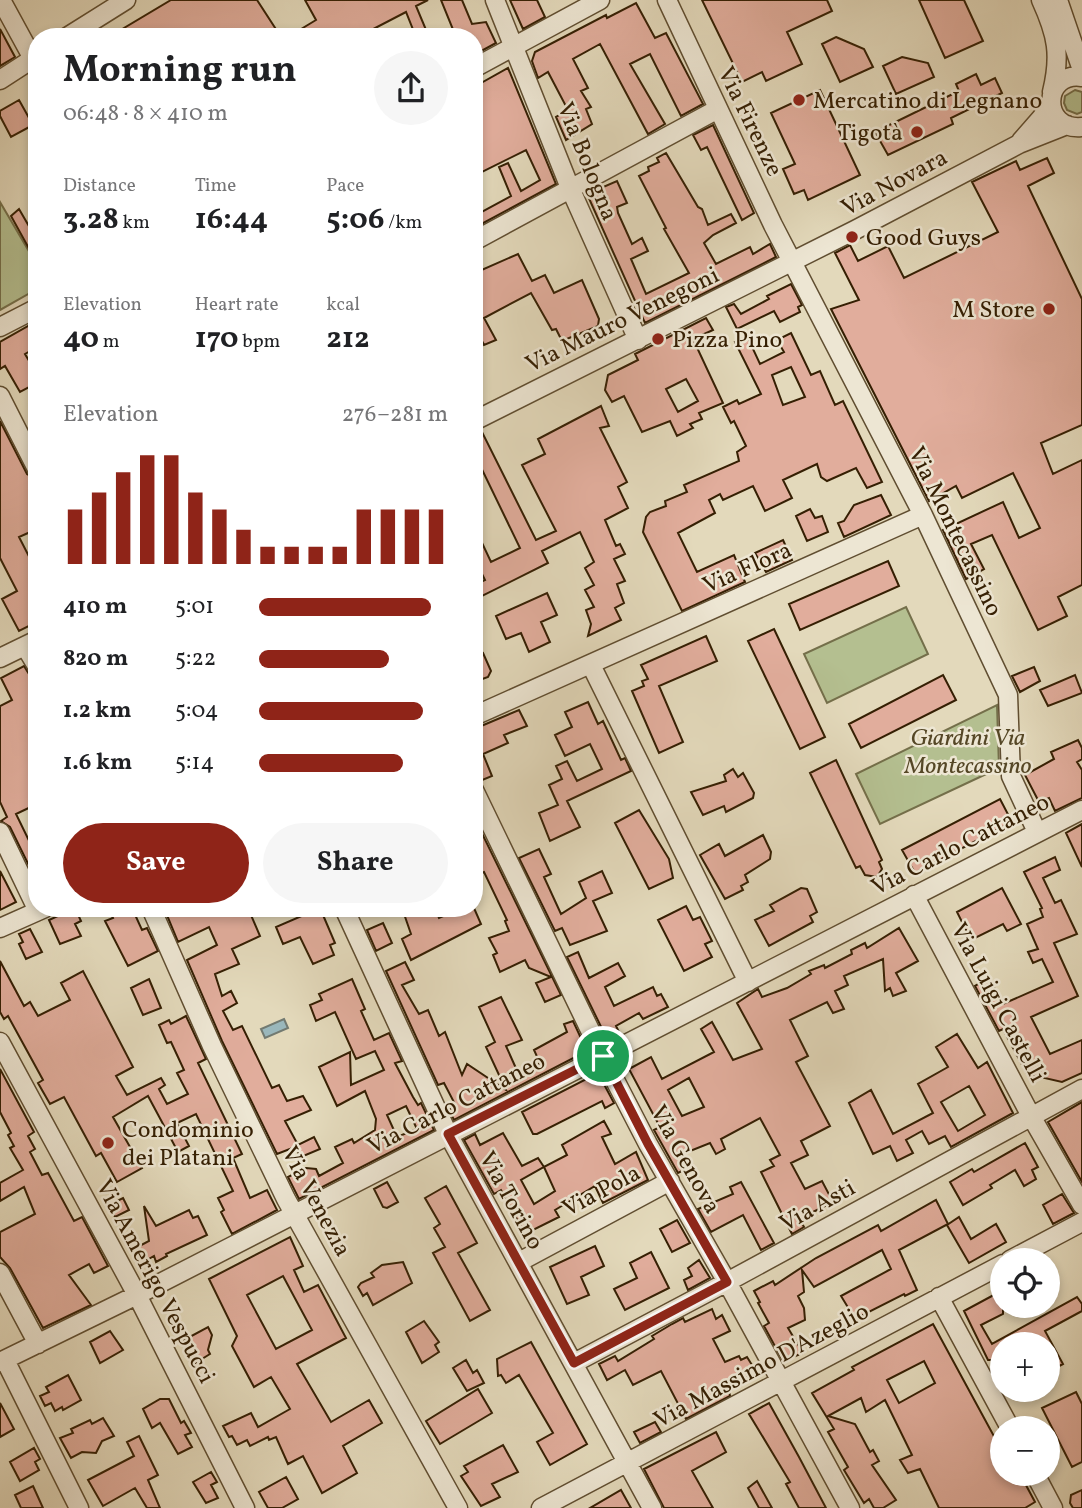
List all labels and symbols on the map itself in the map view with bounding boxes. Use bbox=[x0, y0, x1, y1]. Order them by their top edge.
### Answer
street label: Via Firenze bbox=[708, 61, 790, 183]
place label: Mercatino di Legnano bbox=[813, 85, 1042, 119]
marker: Mercatino di Legnano bbox=[791, 92, 807, 108]
street label: Via Bologna bbox=[547, 97, 625, 226]
place label: Tigotà bbox=[838, 117, 903, 151]
marker: Tigotà bbox=[909, 124, 925, 140]
street label: Via Novara bbox=[836, 141, 954, 226]
place label: Good Guys bbox=[866, 222, 981, 256]
marker: Good Guys bbox=[844, 229, 860, 245]
street label: Via Mauro Venegoni bbox=[520, 259, 726, 383]
place label: M Store bbox=[952, 294, 1035, 328]
marker: M Store bbox=[1041, 301, 1057, 317]
place label: Pizza Pino bbox=[672, 324, 782, 358]
marker: Pizza Pino bbox=[650, 331, 666, 347]
street label: Via Montecassino bbox=[898, 441, 1010, 623]
street label: Via Flora bbox=[698, 534, 798, 604]
park label: Giardini Via Montecassino bbox=[903, 722, 1032, 784]
street label: Via Carlo Cattaneo bbox=[866, 786, 1056, 905]
street label: Via Luigi Castelli bbox=[941, 917, 1054, 1089]
pin bbox=[573, 1026, 633, 1086]
street label: Via Carlo Cattaneo bbox=[362, 1045, 552, 1164]
street label: Via Genova bbox=[640, 1099, 728, 1221]
place label: Condominio dei Platani bbox=[122, 1114, 254, 1176]
marker: Condominio dei Platani bbox=[100, 1135, 116, 1151]
street label: Via Venezia bbox=[272, 1141, 359, 1263]
street label: Via Torino bbox=[469, 1145, 551, 1256]
street label: Via Pola bbox=[557, 1157, 647, 1227]
street label: Via Asti bbox=[774, 1172, 862, 1242]
street label: Via Amerigo Vespucci bbox=[86, 1174, 223, 1390]
street label: Via Massimo D'Azeglio bbox=[648, 1296, 876, 1438]

